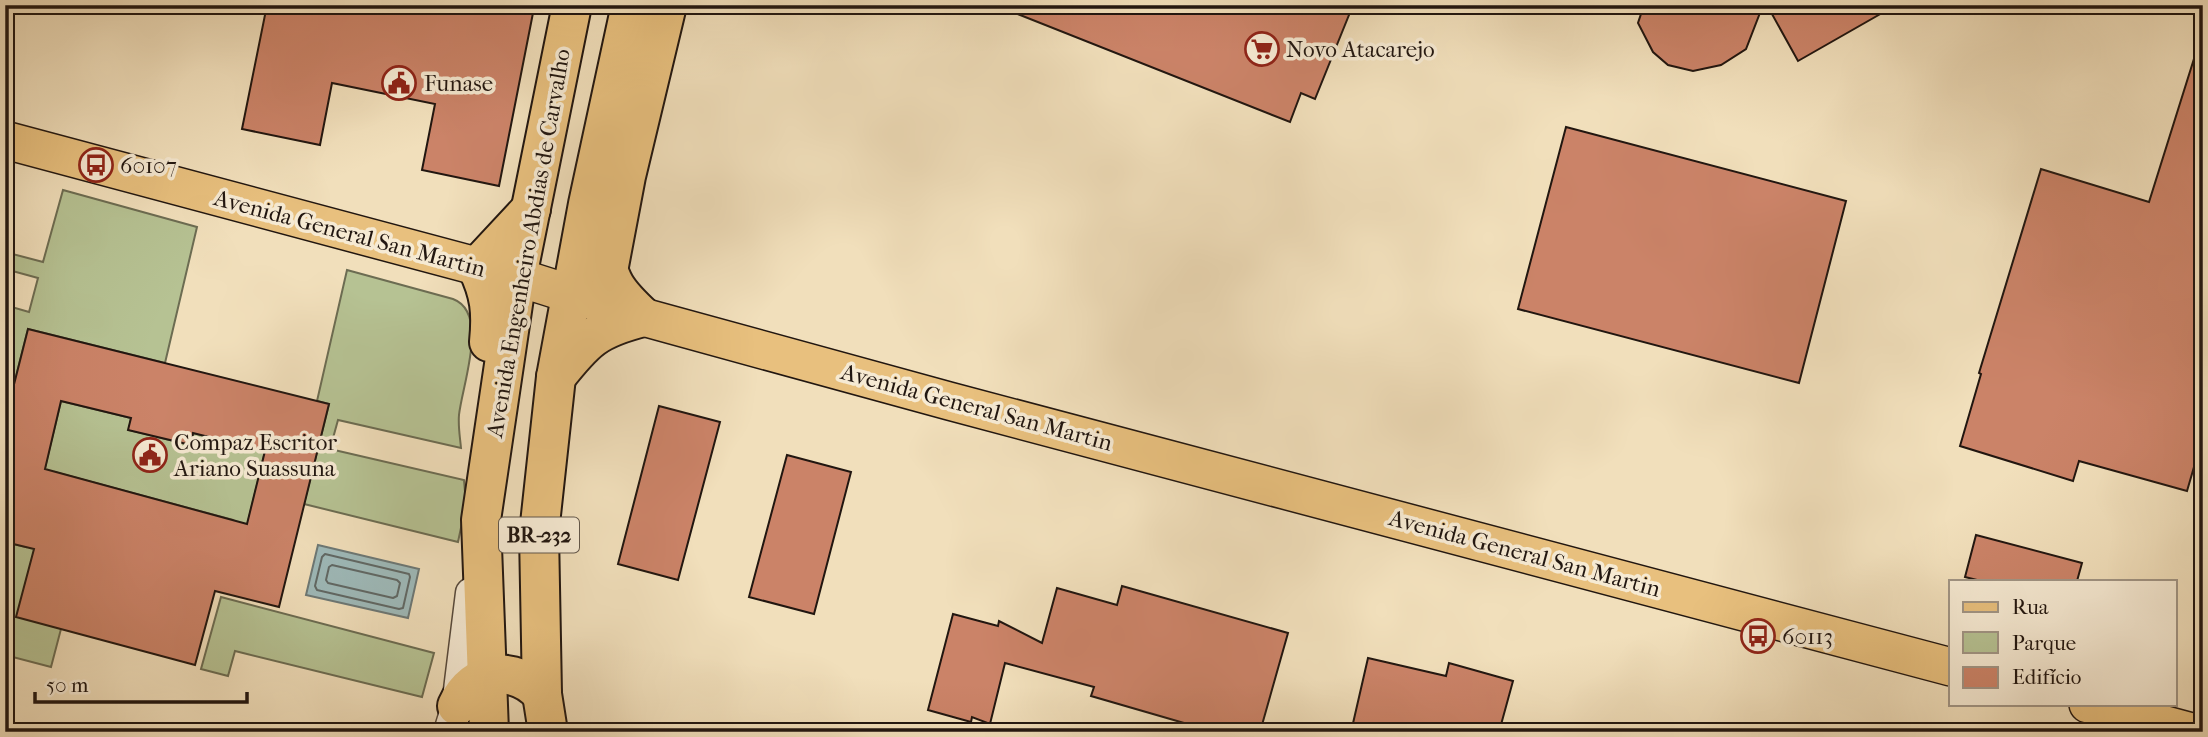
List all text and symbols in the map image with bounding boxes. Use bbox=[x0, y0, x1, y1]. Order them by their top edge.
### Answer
supermarket icon: Novo Atacarejo bbox=[1243, 30, 1281, 68]
place label: Novo Atacarejo bbox=[1286, 36, 1435, 63]
street label: Avenida Engenheiro Abdias de Carvalho bbox=[481, 47, 576, 441]
public building icon: Funase bbox=[380, 64, 418, 102]
place label: Funase bbox=[424, 70, 493, 97]
bus stop icon: 60107 bbox=[77, 146, 115, 184]
place label: 60107 bbox=[120, 152, 177, 179]
street label: Avenida General San Martin bbox=[210, 184, 489, 283]
street label: Avenida General San Martin bbox=[837, 358, 1116, 457]
place label: Compaz Escritor Ariano Suassuna bbox=[173, 429, 337, 482]
public building icon: Compaz Escritor Ariano Suassuna bbox=[131, 436, 169, 474]
street label: Avenida General San Martin bbox=[1385, 504, 1664, 603]
road number: BR-232 bbox=[499, 518, 579, 552]
legend bbox=[1949, 580, 2176, 706]
text: Rua bbox=[2012, 595, 2049, 619]
bus stop icon: 60113 bbox=[1739, 617, 1777, 655]
place label: 60113 bbox=[1782, 623, 1833, 650]
text: Parque bbox=[2012, 631, 2076, 655]
scale bar bbox=[35, 660, 247, 704]
text: Edifício bbox=[2012, 665, 2081, 689]
text: 50 m bbox=[46, 673, 89, 697]

